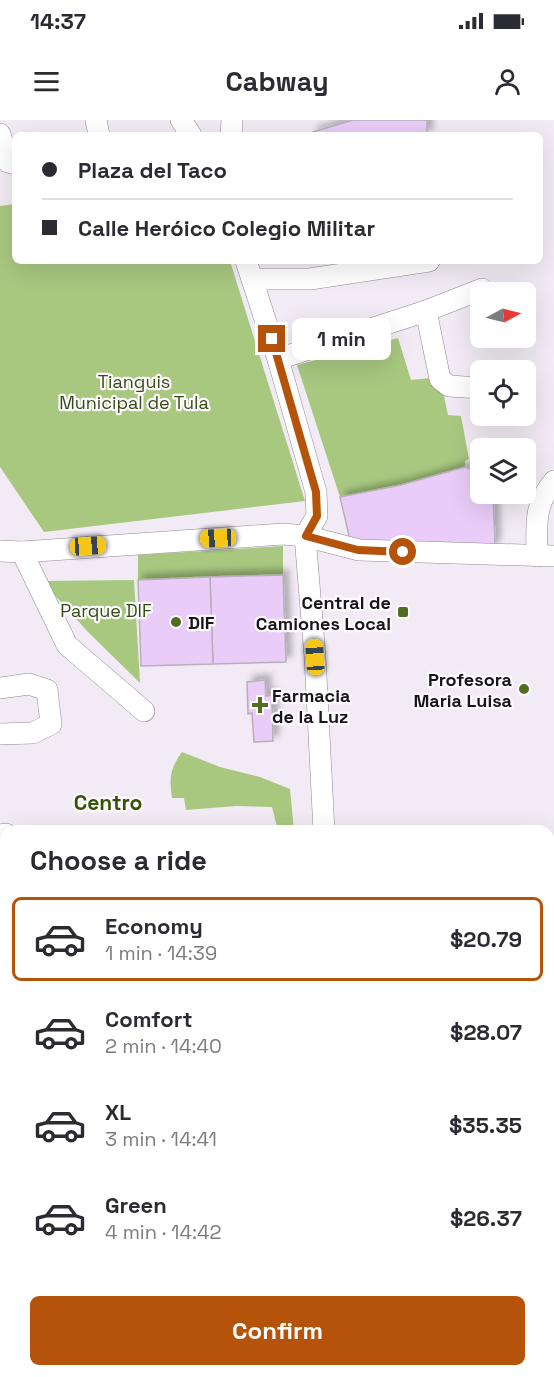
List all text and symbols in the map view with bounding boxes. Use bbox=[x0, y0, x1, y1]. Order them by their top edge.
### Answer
text: 14:37 bbox=[30, 7, 86, 35]
text: Cabway bbox=[225, 64, 329, 99]
icon: menu bbox=[30, 65, 63, 98]
icon: person bbox=[491, 65, 524, 98]
text: Plaza del Taco bbox=[78, 156, 227, 184]
text: Calle Heróico Colegio Militar bbox=[78, 214, 375, 242]
north arrow bbox=[470, 282, 536, 348]
map controls bbox=[470, 282, 536, 504]
callout: 1 min bbox=[293, 318, 392, 360]
route end bbox=[258, 325, 285, 352]
text: 1 min bbox=[317, 326, 366, 352]
button: locate bbox=[470, 360, 536, 426]
park label: Tianguis Municipal de Tula bbox=[59, 370, 209, 414]
button: layers bbox=[470, 438, 536, 504]
car bbox=[200, 528, 236, 548]
car bbox=[69, 536, 107, 556]
route start bbox=[389, 538, 416, 565]
place label: Central de Camiones Local bbox=[256, 591, 391, 635]
park label: Parque DIF bbox=[60, 599, 152, 622]
marker: Central de Camiones Local bbox=[396, 605, 410, 619]
place label: DIF bbox=[188, 611, 215, 634]
marker: DIF bbox=[169, 615, 183, 629]
car bbox=[305, 638, 325, 676]
place label: Profesora Maria Luisa bbox=[413, 668, 513, 712]
marker: Profesora Maria Luisa bbox=[517, 682, 531, 696]
place label: Farmacia de la Luz bbox=[272, 684, 351, 728]
marker: Farmacia de la Luz bbox=[253, 698, 267, 712]
district label: Centro bbox=[74, 789, 142, 816]
text: Choose a ride bbox=[30, 843, 207, 878]
icon: car bbox=[33, 912, 87, 966]
text: Economy bbox=[105, 912, 203, 940]
text: $20.79 bbox=[450, 925, 522, 953]
text: 1 min · 14:39 bbox=[105, 940, 217, 966]
icon: car bbox=[33, 1005, 87, 1059]
text: Comfort bbox=[105, 1005, 193, 1033]
text: $28.07 bbox=[450, 1018, 522, 1046]
text: 2 min · 14:40 bbox=[105, 1033, 222, 1059]
icon: car bbox=[33, 1098, 87, 1152]
text: XL bbox=[105, 1098, 131, 1126]
text: $35.35 bbox=[449, 1111, 522, 1139]
text: 3 min · 14:41 bbox=[105, 1126, 217, 1152]
icon: car bbox=[33, 1191, 87, 1245]
text: Green bbox=[105, 1191, 167, 1219]
text: $26.37 bbox=[450, 1204, 522, 1232]
text: 4 min · 14:42 bbox=[105, 1219, 222, 1245]
button: Confirm bbox=[30, 1296, 525, 1365]

